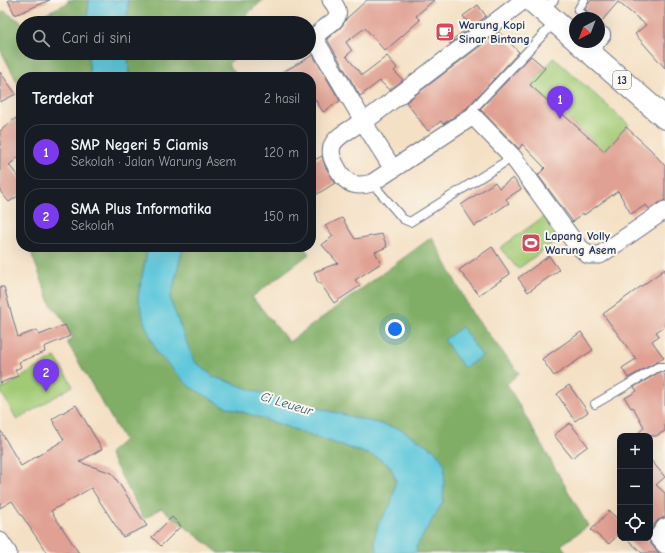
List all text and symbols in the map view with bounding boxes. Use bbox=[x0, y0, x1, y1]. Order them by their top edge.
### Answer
north arrow bbox=[569, 12, 605, 48]
search box bbox=[16, 16, 316, 60]
place label: Warung Kopi Sinar Bintang bbox=[459, 18, 530, 46]
cafe icon: Warung Kopi Sinar Bintang bbox=[434, 21, 456, 43]
icon: search bbox=[30, 27, 52, 49]
text: Cari di sini bbox=[62, 29, 131, 47]
road number: 13 bbox=[613, 71, 631, 89]
pin: 1 bbox=[547, 86, 573, 119]
text: Terdekat bbox=[32, 89, 94, 108]
text: 2 hasil bbox=[264, 91, 300, 106]
text: SMP Negeri 5 Ciamis bbox=[71, 136, 208, 154]
text: 1 bbox=[43, 145, 49, 160]
text: 120 m bbox=[264, 145, 299, 160]
text: Sekolah · Jalan Warung Asem bbox=[71, 154, 236, 169]
text: SMA Plus Informatika bbox=[71, 200, 212, 218]
text: 2 bbox=[43, 209, 49, 224]
text: 150 m bbox=[264, 209, 299, 224]
text: Sekolah bbox=[71, 218, 114, 233]
place label: Lapang Volly Warung Asem bbox=[545, 229, 616, 257]
sports icon: Lapang Volly Warung Asem bbox=[520, 232, 542, 254]
your location bbox=[385, 319, 405, 339]
pin: 2 bbox=[33, 359, 59, 392]
water label: Ci Leueur bbox=[259, 388, 315, 419]
map controls bbox=[617, 433, 653, 541]
button: + bbox=[617, 433, 653, 469]
button: − bbox=[617, 469, 653, 505]
button: locate bbox=[617, 505, 653, 541]

